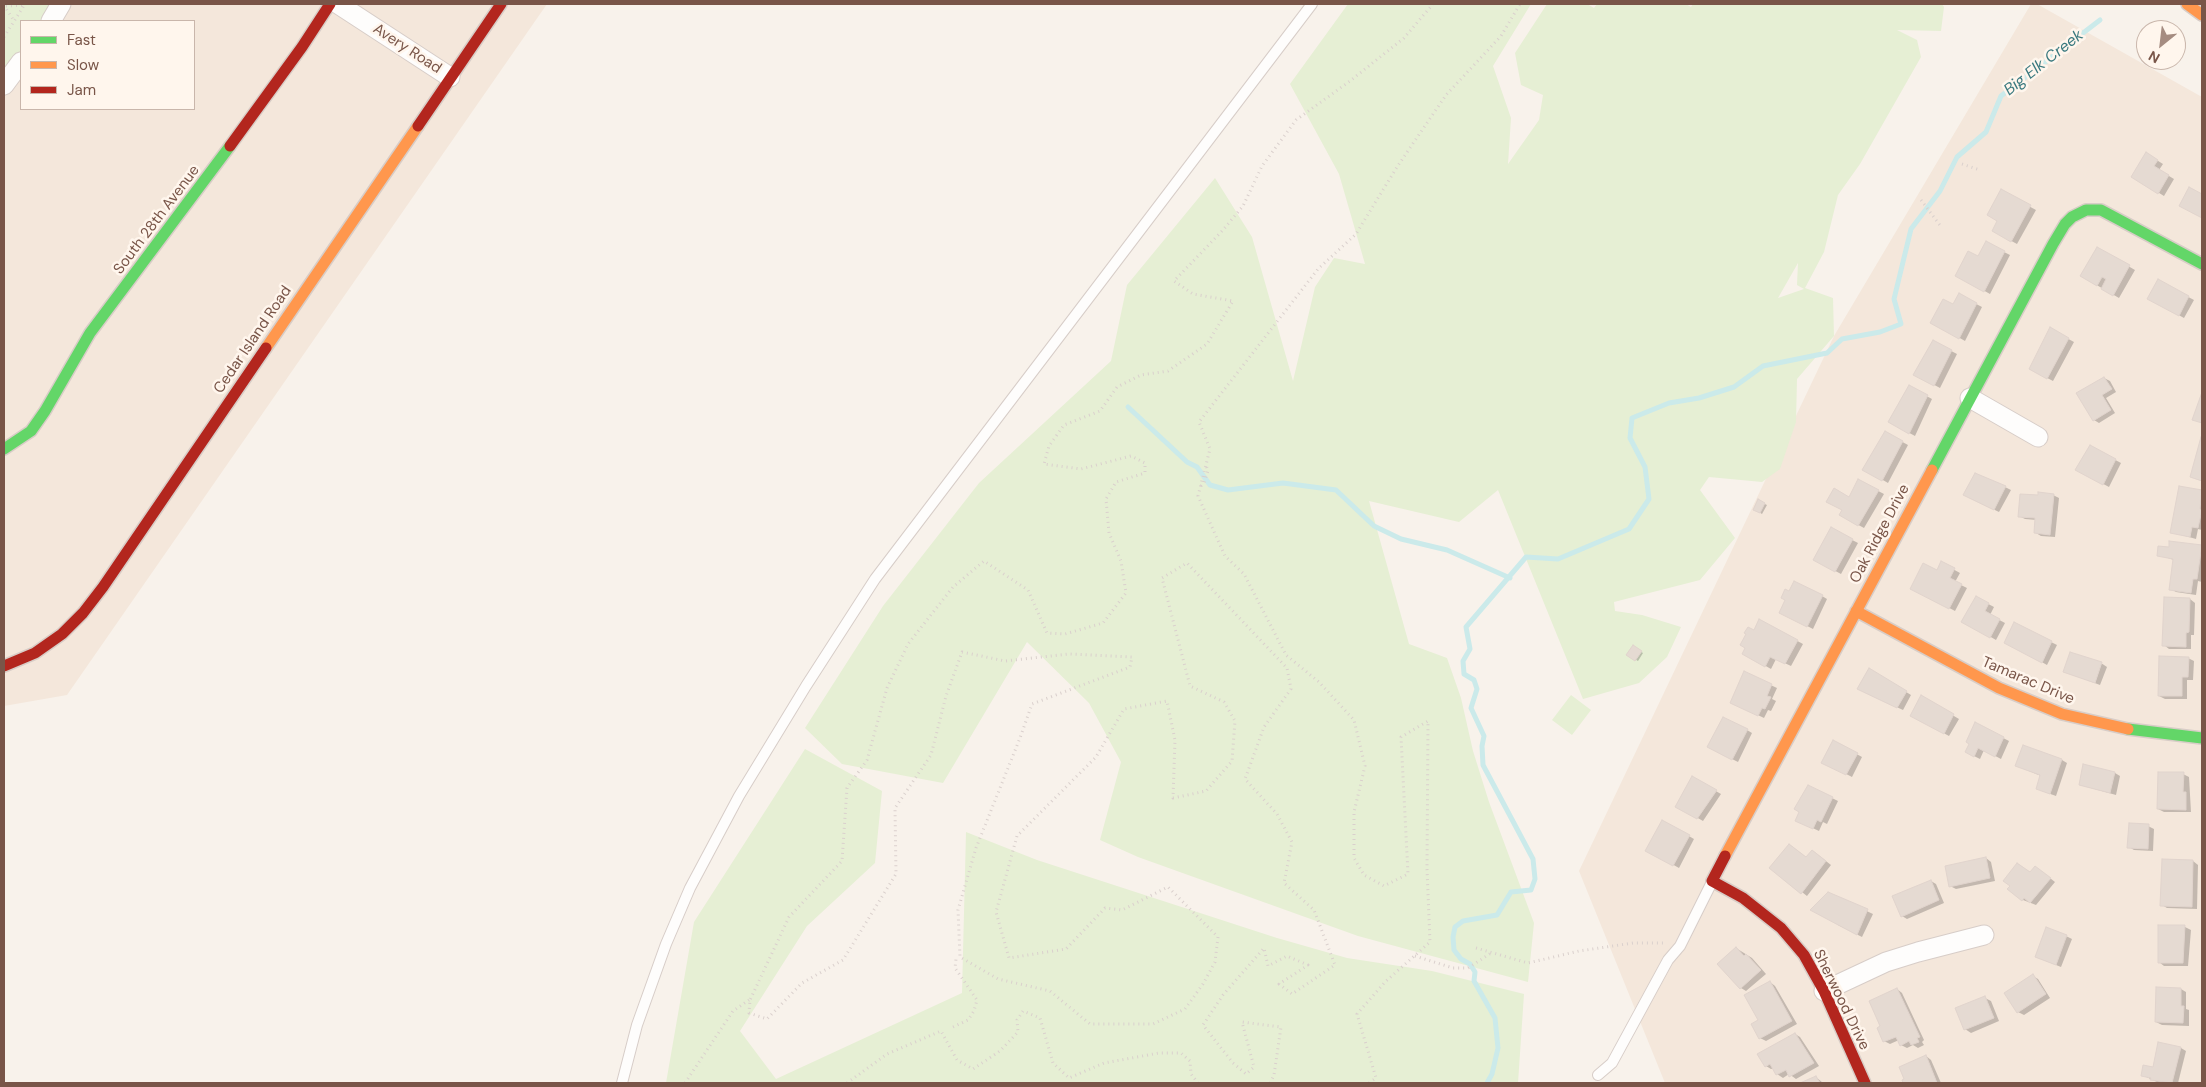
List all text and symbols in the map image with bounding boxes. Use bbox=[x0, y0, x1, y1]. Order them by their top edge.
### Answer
legend bbox=[20, 20, 195, 110]
street label: Avery Road bbox=[369, 20, 445, 78]
north arrow bbox=[2136, 20, 2186, 70]
water label: Big Elk Creek bbox=[2000, 26, 2088, 100]
text: Fast bbox=[67, 30, 96, 50]
text: N bbox=[2145, 47, 2163, 68]
text: Slow bbox=[67, 55, 99, 75]
text: Jam bbox=[67, 80, 96, 100]
street label: South 28th Avenue bbox=[110, 162, 204, 278]
street label: Cedar Island Road bbox=[210, 283, 296, 397]
street label: Oak Ridge Drive bbox=[1846, 482, 1914, 586]
street label: Tamarac Drive bbox=[1979, 653, 2077, 709]
street label: Sherwood Drive bbox=[1809, 947, 1873, 1053]

